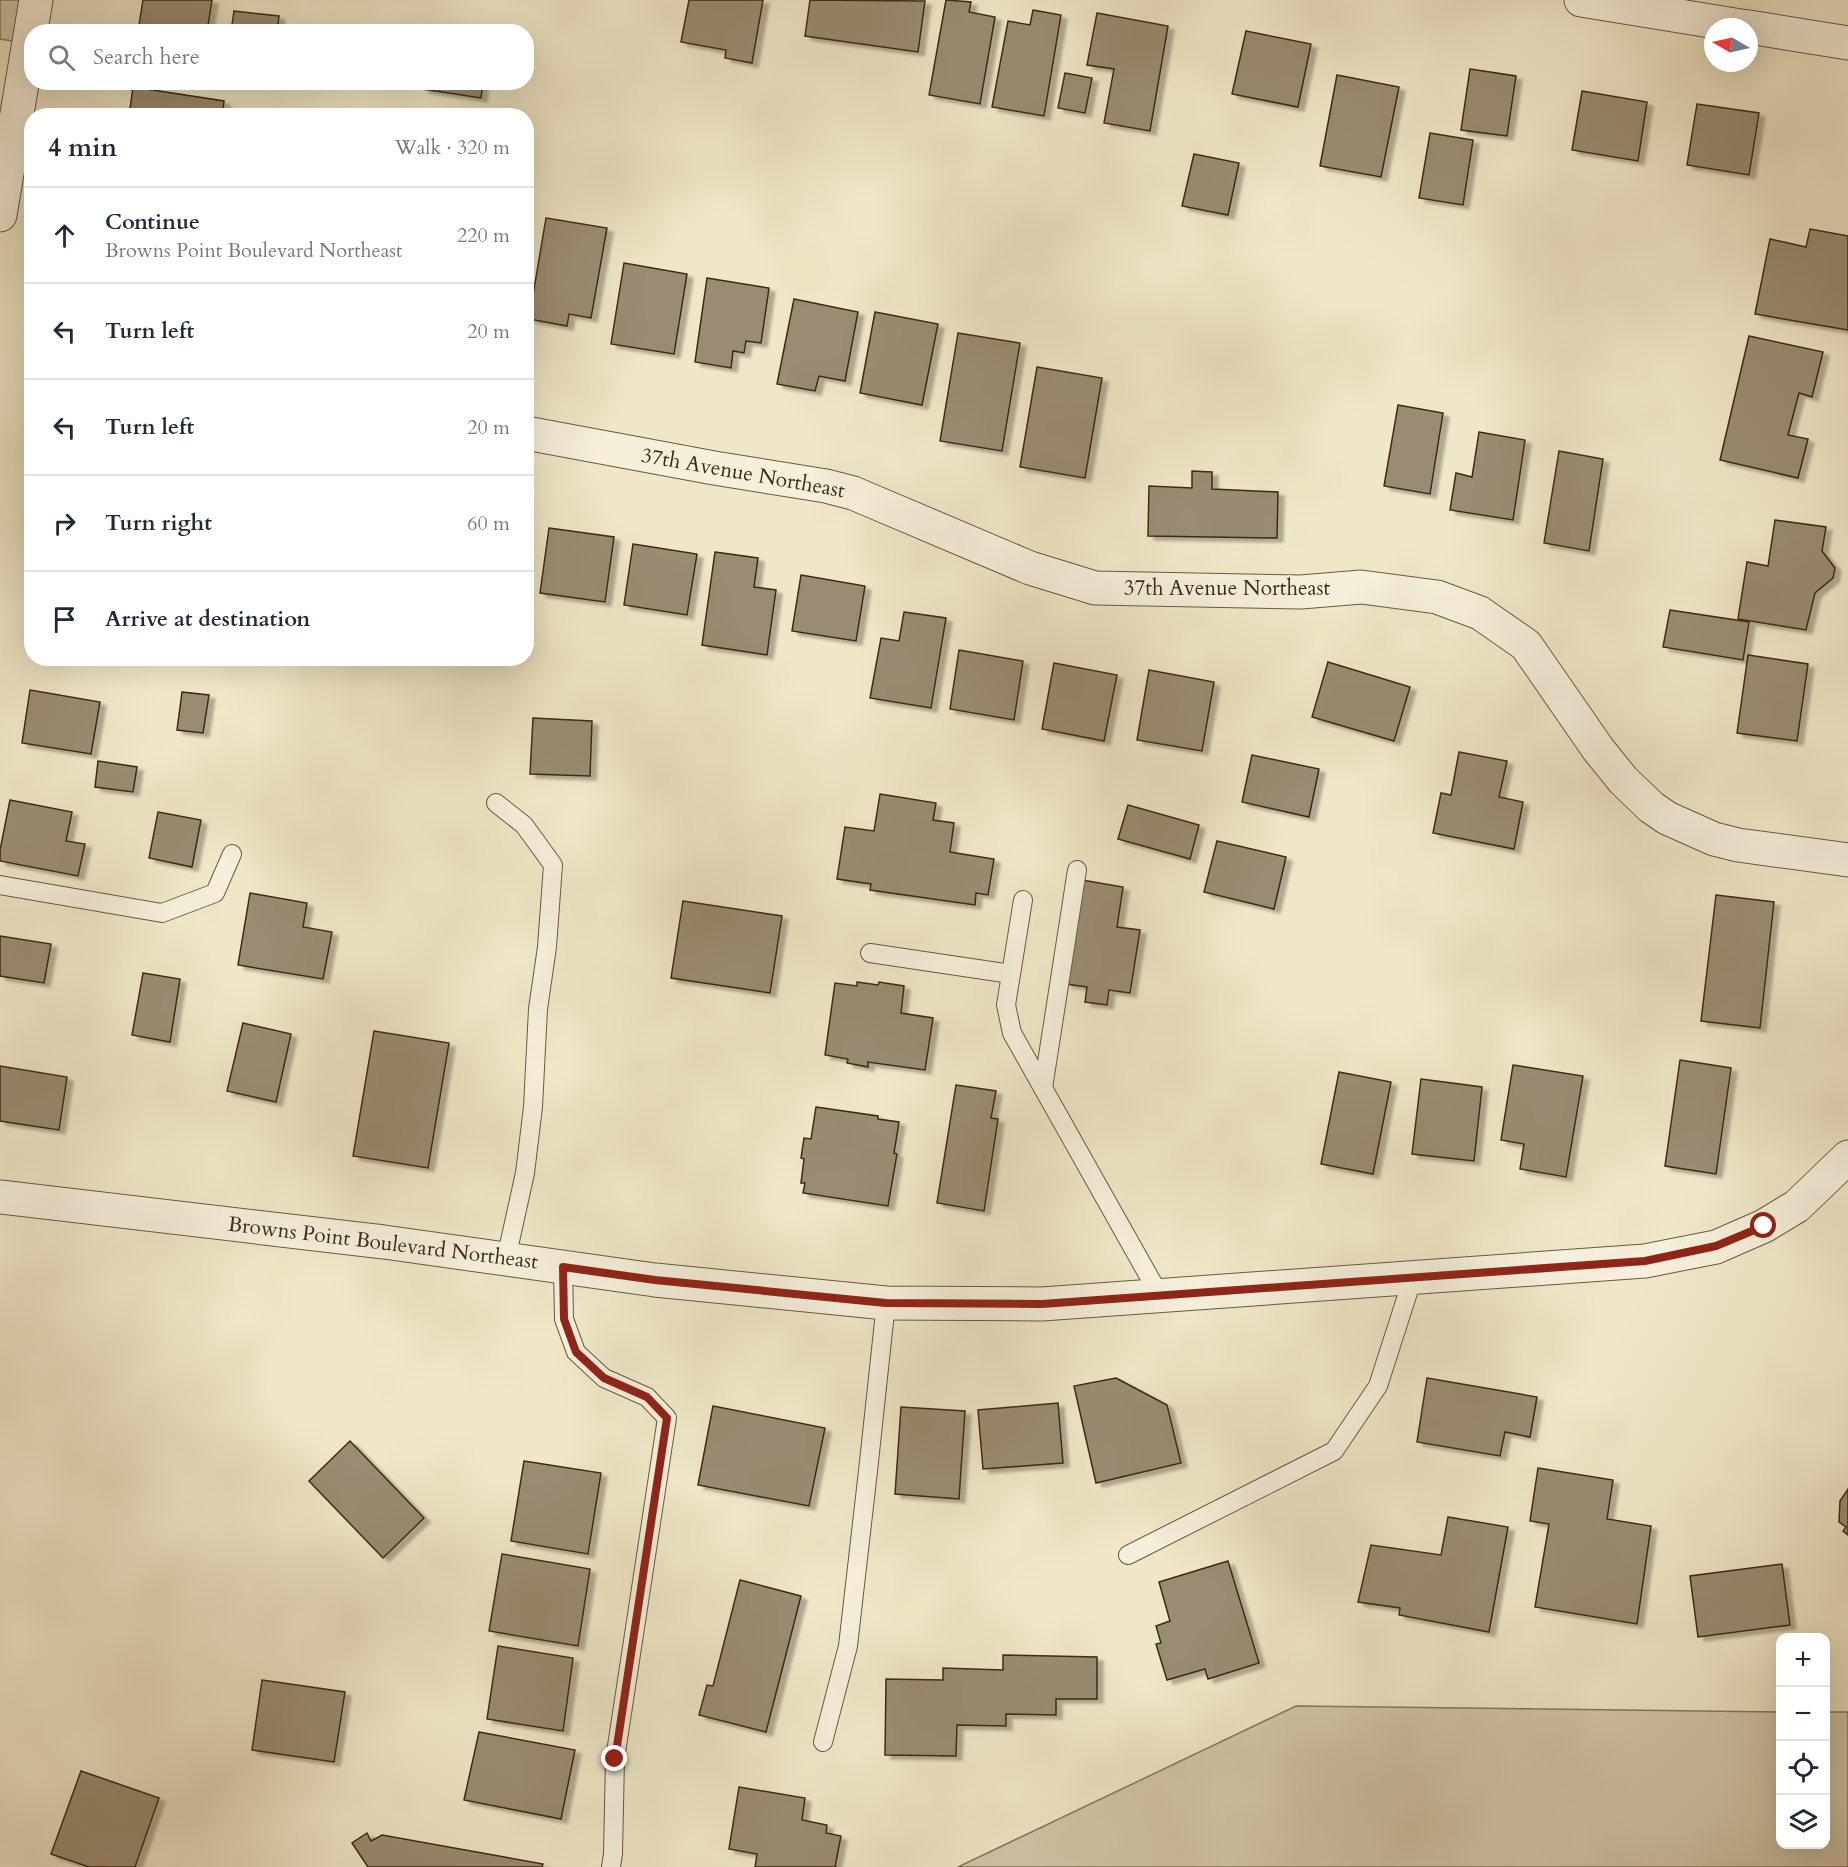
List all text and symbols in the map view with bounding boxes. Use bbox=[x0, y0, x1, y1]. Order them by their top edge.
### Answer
north arrow bbox=[1704, 18, 1758, 72]
search box bbox=[24, 24, 534, 90]
icon: search bbox=[45, 41, 78, 74]
text: Search here bbox=[93, 42, 200, 72]
text: 4 min bbox=[48, 130, 117, 165]
text: Walk · 320 m bbox=[395, 134, 510, 161]
text: Continue bbox=[105, 207, 200, 237]
icon: ahead bbox=[48, 219, 81, 252]
text: 220 m bbox=[457, 222, 510, 249]
text: Browns Point Boulevard Northeast bbox=[105, 237, 402, 264]
icon: left bbox=[48, 315, 81, 348]
text: Turn left bbox=[105, 316, 194, 346]
text: 20 m bbox=[467, 318, 510, 345]
icon: left bbox=[48, 411, 81, 444]
text: Turn left bbox=[105, 412, 194, 442]
text: 20 m bbox=[467, 414, 510, 441]
street label: 37th Avenue Northeast bbox=[639, 441, 848, 505]
icon: right bbox=[48, 507, 81, 540]
text: Turn right bbox=[105, 508, 212, 538]
text: 60 m bbox=[467, 510, 510, 537]
street label: 37th Avenue Northeast bbox=[1124, 574, 1331, 603]
icon: arrive bbox=[48, 603, 81, 636]
text: Arrive at destination bbox=[105, 604, 310, 634]
street label: Browns Point Boulevard Northeast bbox=[226, 1210, 540, 1276]
route start bbox=[1750, 1212, 1776, 1238]
map controls bbox=[1776, 1633, 1830, 1849]
button: + bbox=[1776, 1633, 1830, 1687]
button: − bbox=[1776, 1687, 1830, 1741]
button: locate bbox=[1776, 1741, 1830, 1795]
route end bbox=[601, 1745, 627, 1771]
button: layers bbox=[1776, 1795, 1830, 1849]

